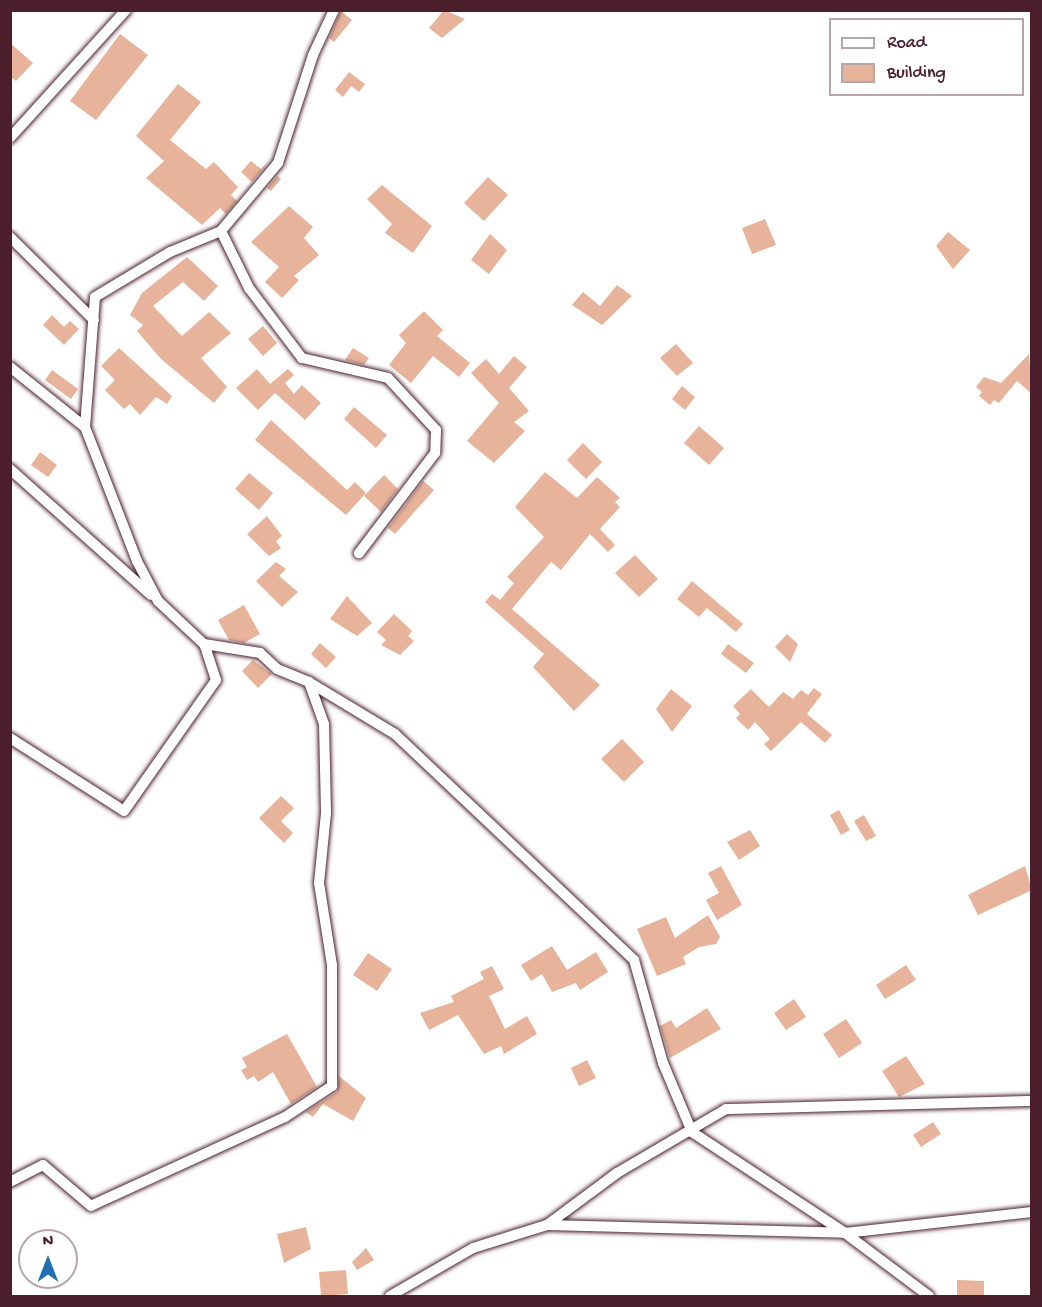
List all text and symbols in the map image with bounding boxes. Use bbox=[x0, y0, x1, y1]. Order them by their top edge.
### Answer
legend bbox=[829, 18, 1024, 96]
text: Road bbox=[887, 33, 926, 54]
text: Building bbox=[887, 63, 946, 84]
north arrow bbox=[18, 1229, 78, 1289]
text: N bbox=[43, 1233, 53, 1252]

